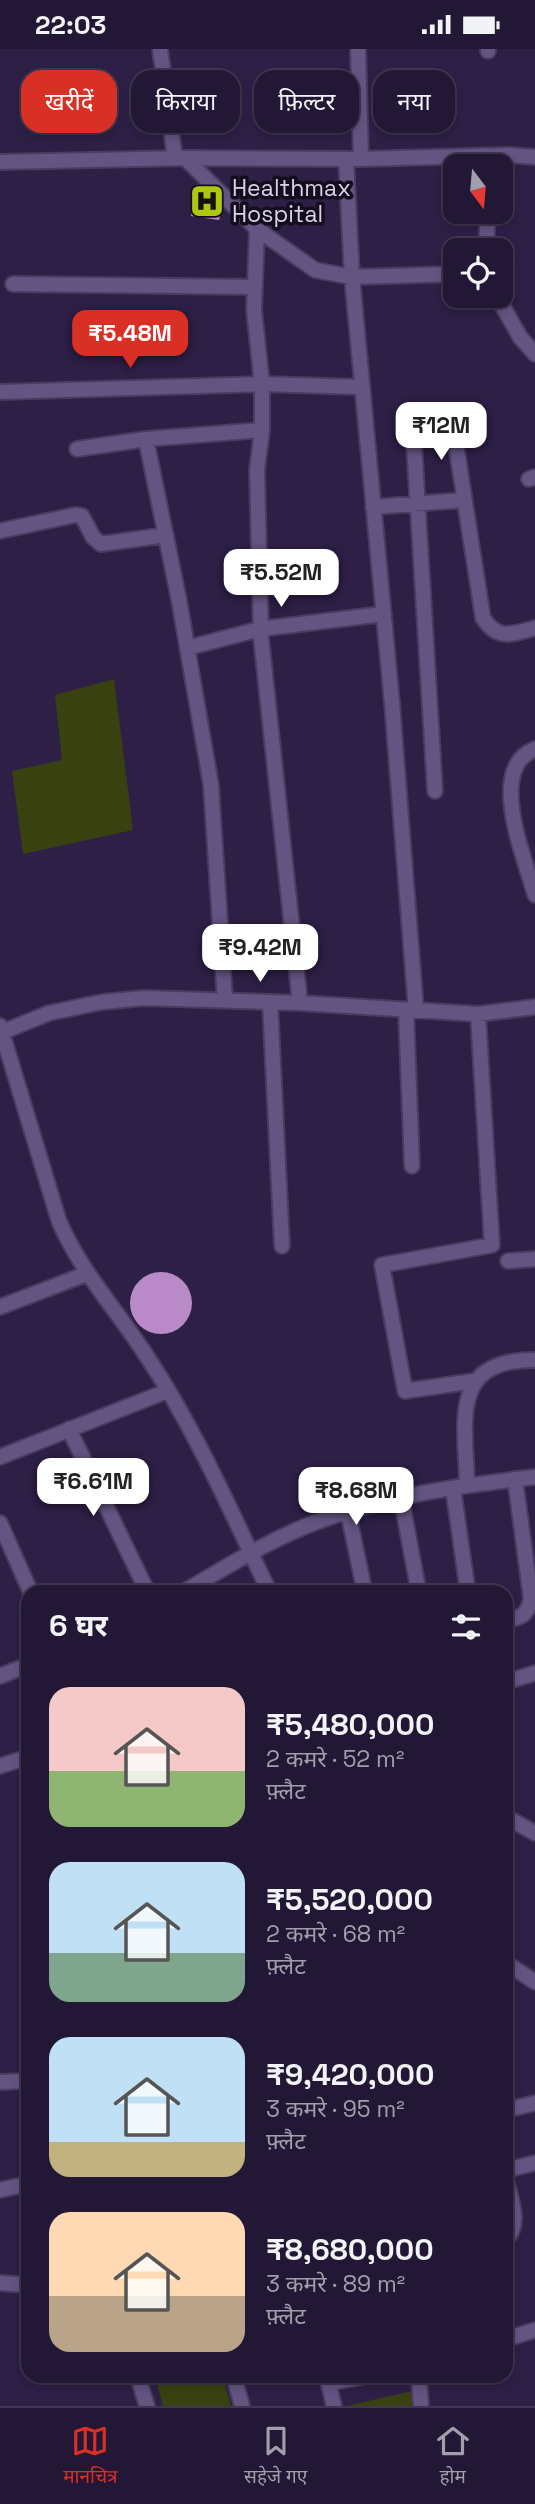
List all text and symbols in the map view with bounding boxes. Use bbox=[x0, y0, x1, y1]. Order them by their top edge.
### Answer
text: 22:03 bbox=[35, 8, 106, 42]
chip: खरीदें bbox=[21, 70, 117, 133]
chip: किराया bbox=[131, 70, 240, 133]
chip: फ़िल्टर bbox=[254, 70, 359, 133]
chip: नया bbox=[373, 70, 455, 133]
north arrow bbox=[443, 154, 513, 224]
map controls bbox=[443, 154, 513, 308]
place label: Healthmax Hospital bbox=[232, 173, 351, 229]
hospital icon: Healthmax Hospital bbox=[188, 182, 226, 220]
button: locate bbox=[443, 238, 513, 308]
pin: ₹5.48M bbox=[73, 311, 187, 370]
text: ₹5.48M bbox=[88, 318, 172, 348]
pin: ₹12M bbox=[400, 403, 482, 462]
text: ₹12M bbox=[412, 410, 470, 440]
pin: ₹5.52M bbox=[224, 549, 338, 609]
text: ₹5.52M bbox=[240, 557, 322, 587]
pin: ₹9.42M bbox=[203, 925, 317, 984]
text: ₹9.42M bbox=[218, 932, 302, 962]
pin: ₹6.61M bbox=[36, 1459, 150, 1518]
text: ₹6.61M bbox=[53, 1466, 133, 1496]
pin: ₹8.68M bbox=[299, 1467, 413, 1527]
text: ₹8.68M bbox=[314, 1475, 398, 1505]
text: 6 घर bbox=[49, 1606, 108, 1645]
icon: filters bbox=[447, 1608, 485, 1646]
text: ₹5,480,000 bbox=[266, 1705, 434, 1744]
icon: home bbox=[105, 1715, 189, 1799]
text: 2 कमरे · 52 m² bbox=[266, 1744, 404, 1774]
text: फ़्लैट bbox=[266, 1776, 306, 1806]
text: ₹5,520,000 bbox=[266, 1880, 433, 1919]
icon: home bbox=[105, 1890, 189, 1974]
text: 2 कमरे · 68 m² bbox=[266, 1919, 405, 1949]
text: फ़्लैट bbox=[266, 1951, 306, 1981]
text: ₹9,420,000 bbox=[266, 2055, 434, 2094]
icon: home bbox=[105, 2065, 189, 2149]
text: 3 कमरे · 95 m² bbox=[266, 2094, 405, 2124]
text: फ़्लैट bbox=[266, 2126, 306, 2156]
text: ₹8,680,000 bbox=[266, 2230, 434, 2269]
icon: home bbox=[105, 2240, 189, 2324]
text: 3 कमरे · 89 m² bbox=[266, 2269, 405, 2299]
text: फ़्लैट bbox=[266, 2301, 306, 2331]
tab: मानचित्र bbox=[63, 2422, 118, 2491]
tab: सहेजे गए bbox=[244, 2422, 307, 2491]
tab: होम bbox=[434, 2422, 472, 2491]

